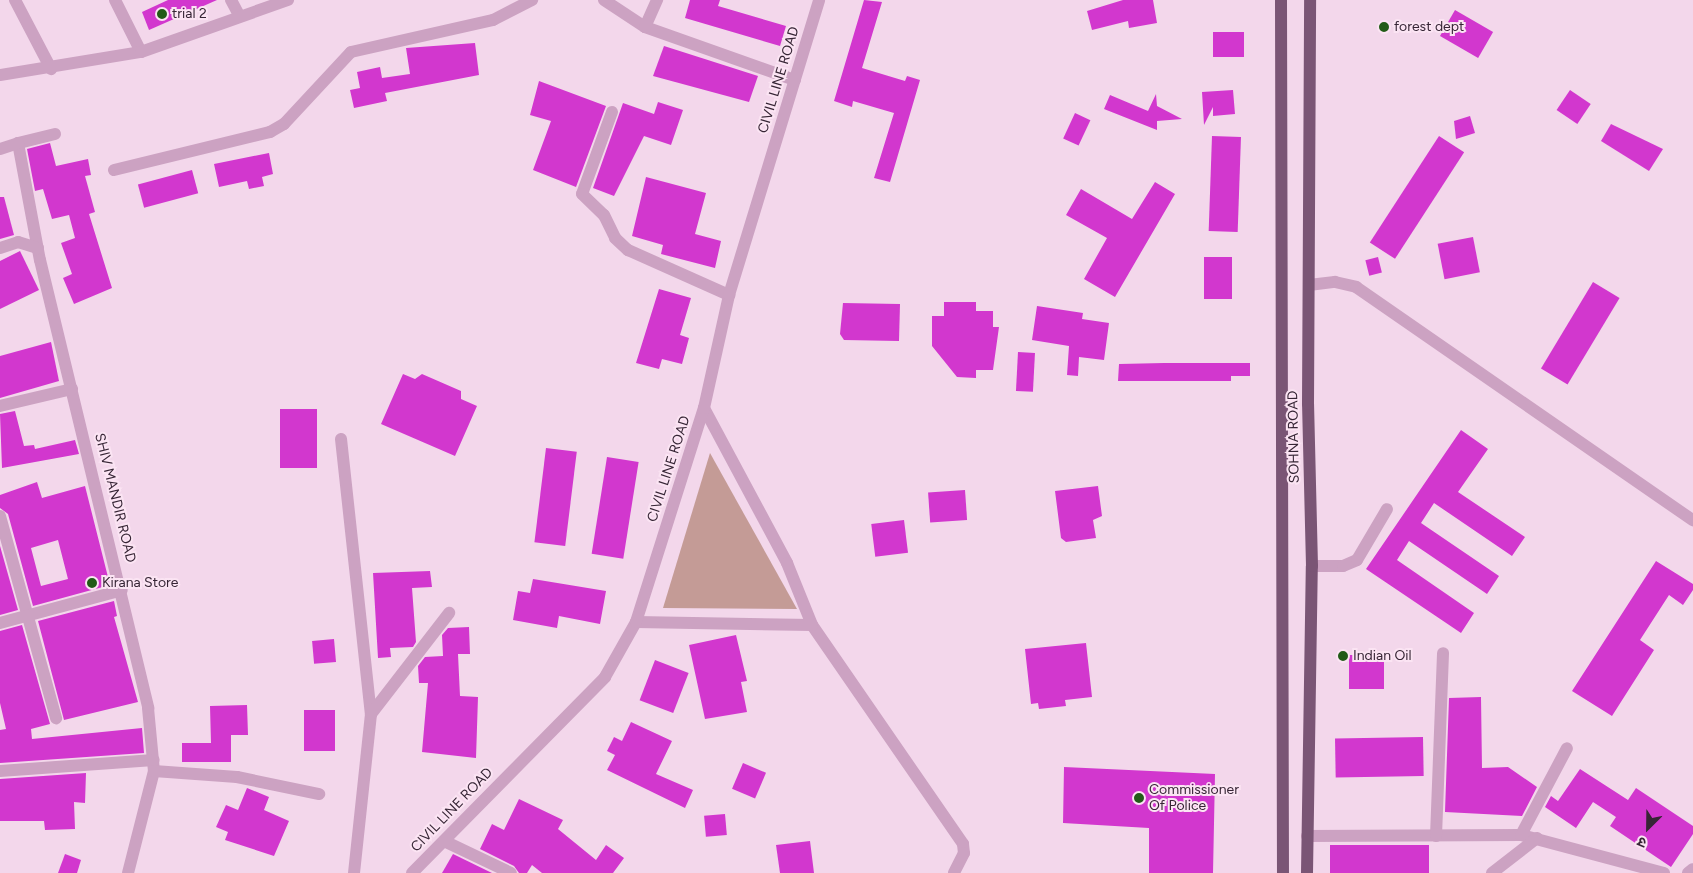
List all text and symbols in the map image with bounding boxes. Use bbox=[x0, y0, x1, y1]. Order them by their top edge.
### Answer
place label: trial 2 bbox=[172, 6, 207, 22]
marker: trial 2 bbox=[156, 8, 168, 20]
place label: forest dept bbox=[1394, 19, 1464, 35]
marker: forest dept bbox=[1378, 21, 1390, 33]
street label: CIVIL LINE ROAD bbox=[755, 25, 803, 135]
street label: SOHNA ROAD bbox=[1285, 391, 1303, 483]
street label: CIVIL LINE ROAD bbox=[644, 414, 694, 524]
street label: SHIV MANDIR ROAD bbox=[91, 432, 139, 564]
place label: Kirana Store bbox=[102, 575, 178, 591]
marker: Kirana Store bbox=[86, 577, 98, 589]
place label: Indian Oil bbox=[1353, 648, 1412, 664]
marker: Indian Oil bbox=[1337, 650, 1349, 662]
street label: CIVIL LINE ROAD bbox=[408, 764, 496, 856]
place label: Commissioner Of Police bbox=[1149, 782, 1239, 814]
marker: Commissioner Of Police bbox=[1133, 792, 1145, 804]
north arrow bbox=[1623, 803, 1673, 853]
text: उ bbox=[1635, 833, 1649, 852]

